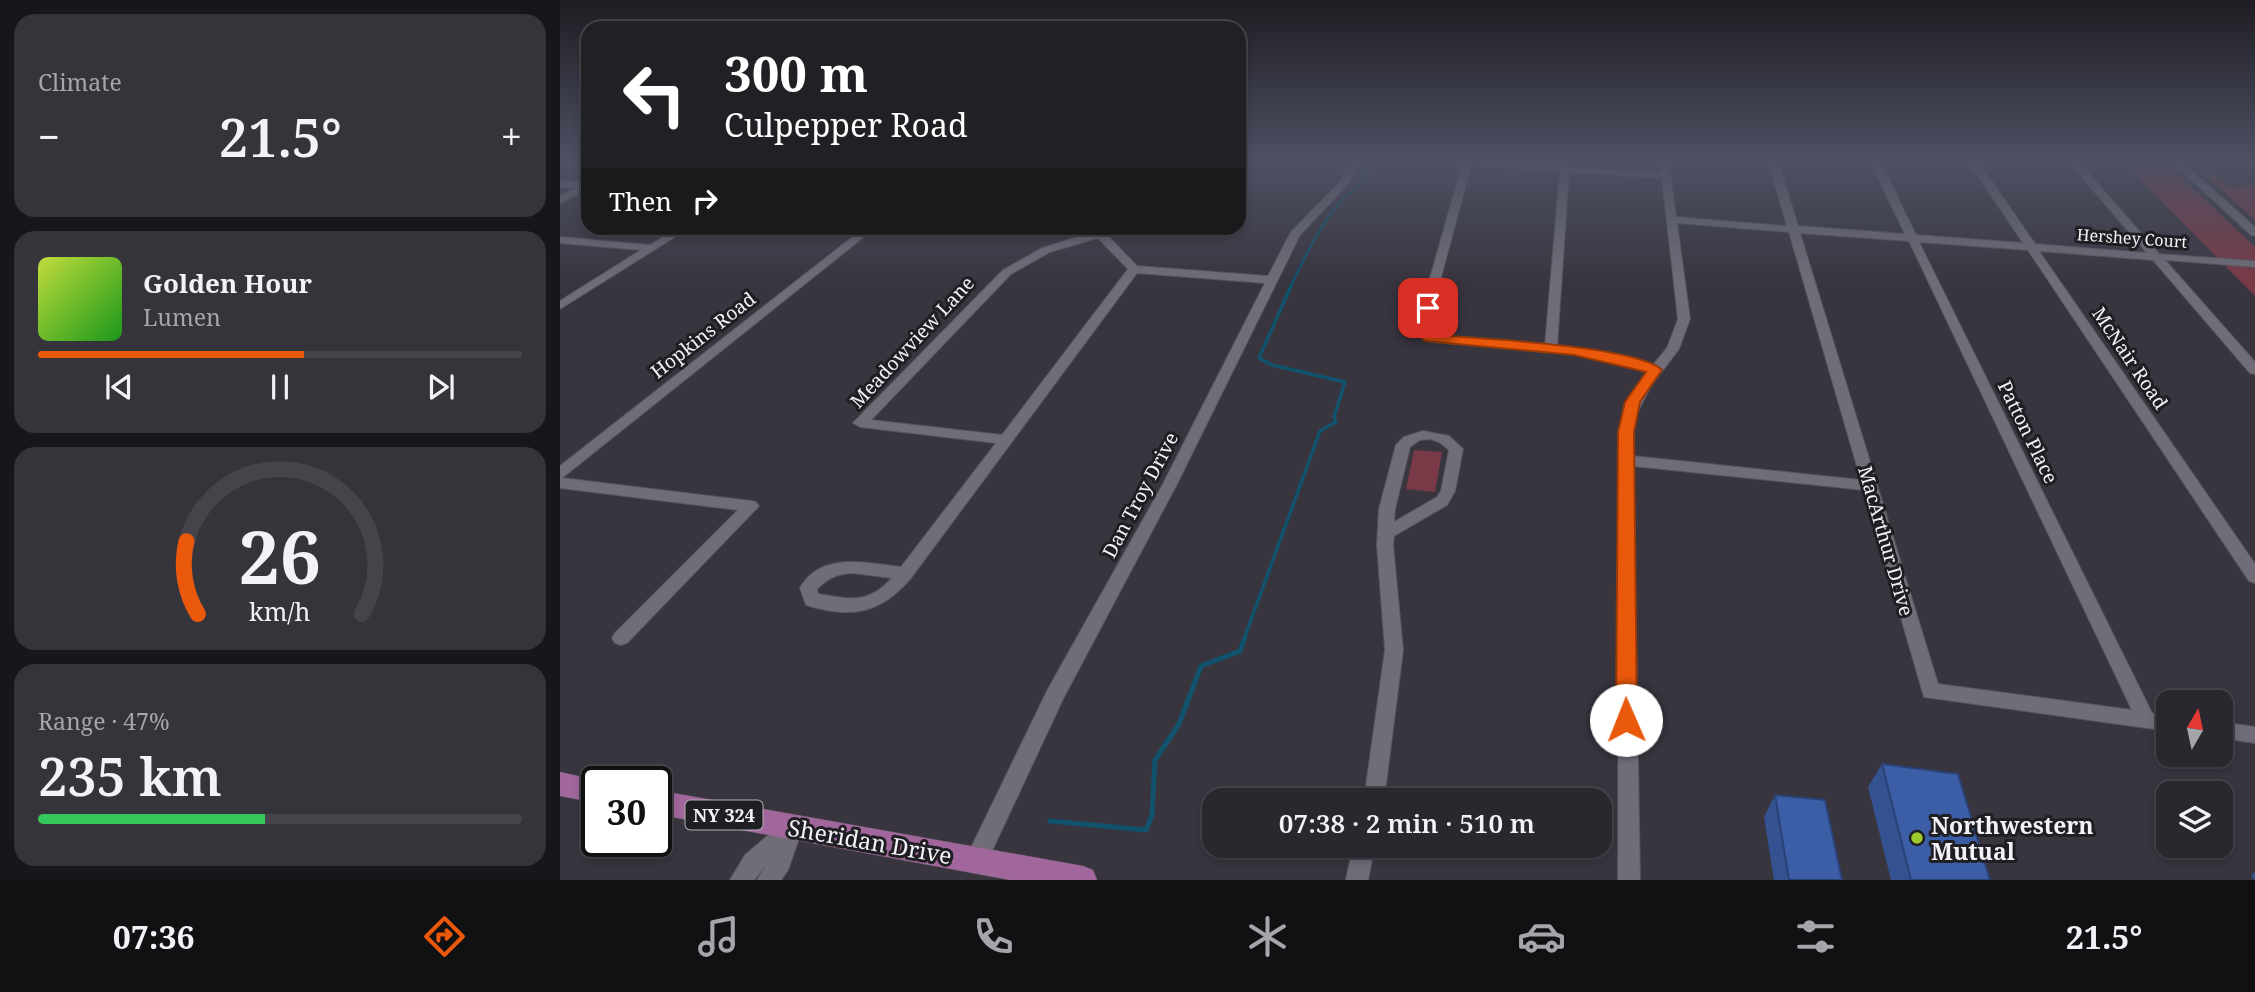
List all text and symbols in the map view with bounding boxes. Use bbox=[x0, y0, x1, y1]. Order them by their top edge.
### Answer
text: 300 m bbox=[724, 40, 868, 106]
icon: left bbox=[609, 49, 700, 140]
text: Climate bbox=[38, 66, 122, 98]
text: 21.5° bbox=[219, 101, 342, 172]
text: Culpepper Road bbox=[724, 103, 968, 146]
text: − bbox=[38, 110, 60, 162]
text: + bbox=[501, 110, 522, 162]
icon: right bbox=[686, 182, 724, 220]
text: Then bbox=[609, 183, 672, 219]
street label: Hershey Court bbox=[2076, 223, 2188, 253]
text: Golden Hour bbox=[143, 265, 312, 301]
street label: Meadowview Lane bbox=[844, 271, 980, 413]
pin bbox=[1398, 278, 1458, 338]
street label: Hopkins Road bbox=[645, 286, 761, 384]
icon: arrive bbox=[1409, 289, 1447, 327]
text: Lumen bbox=[143, 301, 221, 333]
street label: McNair Road bbox=[2086, 302, 2174, 415]
icon: previous bbox=[100, 368, 138, 406]
icon: pause bbox=[261, 368, 299, 406]
icon: next bbox=[422, 368, 460, 406]
street label: Patton Place bbox=[1992, 376, 2064, 488]
street label: Dan Troy Drive bbox=[1096, 428, 1184, 562]
street label: MacArthur Drive bbox=[1852, 463, 1920, 619]
text: 26 bbox=[239, 507, 321, 606]
text: km/h bbox=[249, 594, 311, 628]
position arrow bbox=[1589, 683, 1663, 757]
north arrow bbox=[2156, 690, 2233, 766]
map controls bbox=[2156, 690, 2233, 858]
text: Range · 47% bbox=[38, 705, 170, 737]
text: 235 km bbox=[38, 740, 222, 811]
speed limit sign: 30 bbox=[581, 766, 672, 857]
button: layers bbox=[2156, 781, 2233, 858]
road number: NY 324 bbox=[685, 800, 762, 830]
text: 07:38 · 2 min · 510 m bbox=[1279, 805, 1535, 841]
place label: Northwestern Mutual bbox=[1931, 809, 2094, 867]
street label: Sheridan Drive bbox=[785, 811, 955, 871]
marker: Northwestern Mutual bbox=[1909, 830, 1925, 846]
icon: directions bbox=[420, 912, 469, 961]
icon: music bbox=[694, 912, 743, 961]
icon: phone bbox=[969, 912, 1018, 961]
icon: climate bbox=[1243, 912, 1292, 961]
icon: car bbox=[1517, 912, 1566, 961]
icon: filters bbox=[1791, 912, 1840, 961]
text: 07:36 bbox=[113, 915, 195, 958]
text: 21.5° bbox=[2066, 915, 2142, 958]

